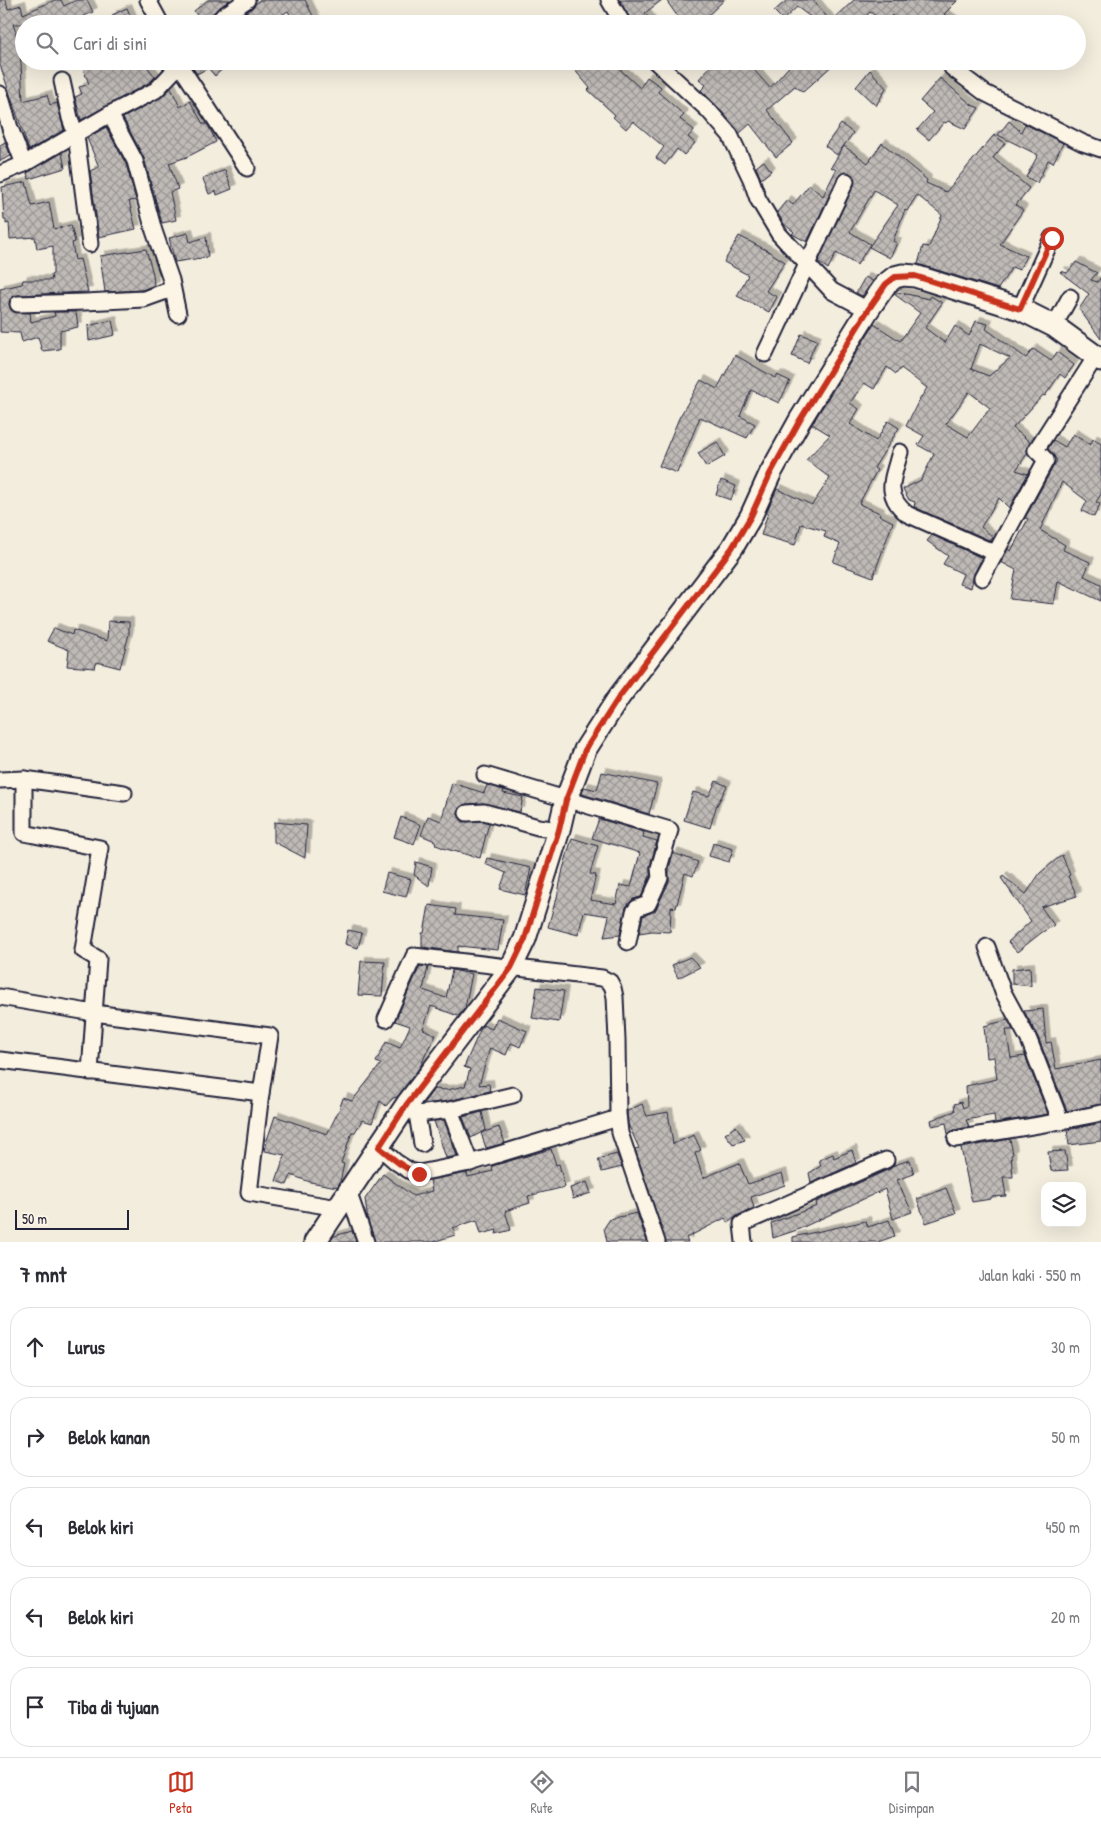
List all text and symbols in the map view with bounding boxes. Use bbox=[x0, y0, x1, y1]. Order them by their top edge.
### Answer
search box bbox=[15, 15, 1086, 70]
icon: search bbox=[33, 29, 61, 57]
text: Cari di sini bbox=[73, 30, 147, 56]
route start bbox=[1041, 227, 1064, 250]
route end bbox=[408, 1163, 431, 1186]
map controls bbox=[1041, 1182, 1086, 1227]
button: layers bbox=[1041, 1182, 1086, 1227]
scale bar bbox=[15, 1207, 129, 1230]
text: 50 m bbox=[22, 1209, 47, 1228]
text: 7 mnt bbox=[20, 1260, 66, 1289]
text: Jalan kaki · 550 m bbox=[978, 1264, 1081, 1286]
icon: ahead bbox=[21, 1333, 49, 1361]
text: Lurus bbox=[68, 1334, 105, 1360]
text: 30 m bbox=[1051, 1336, 1080, 1358]
icon: right bbox=[21, 1423, 49, 1451]
text: Belok kanan bbox=[68, 1424, 150, 1450]
text: 50 m bbox=[1052, 1426, 1080, 1448]
icon: left bbox=[21, 1513, 49, 1541]
text: Belok kiri bbox=[68, 1514, 134, 1540]
text: 450 m bbox=[1046, 1516, 1080, 1538]
icon: left bbox=[21, 1603, 49, 1631]
text: Belok kiri bbox=[68, 1604, 134, 1630]
text: 20 m bbox=[1051, 1606, 1080, 1628]
icon: arrive bbox=[21, 1693, 49, 1721]
text: Tiba di tujuan bbox=[68, 1694, 159, 1720]
tab: Peta bbox=[167, 1768, 195, 1817]
tab: Rute bbox=[528, 1768, 556, 1817]
tab: Disimpan bbox=[889, 1768, 934, 1817]

